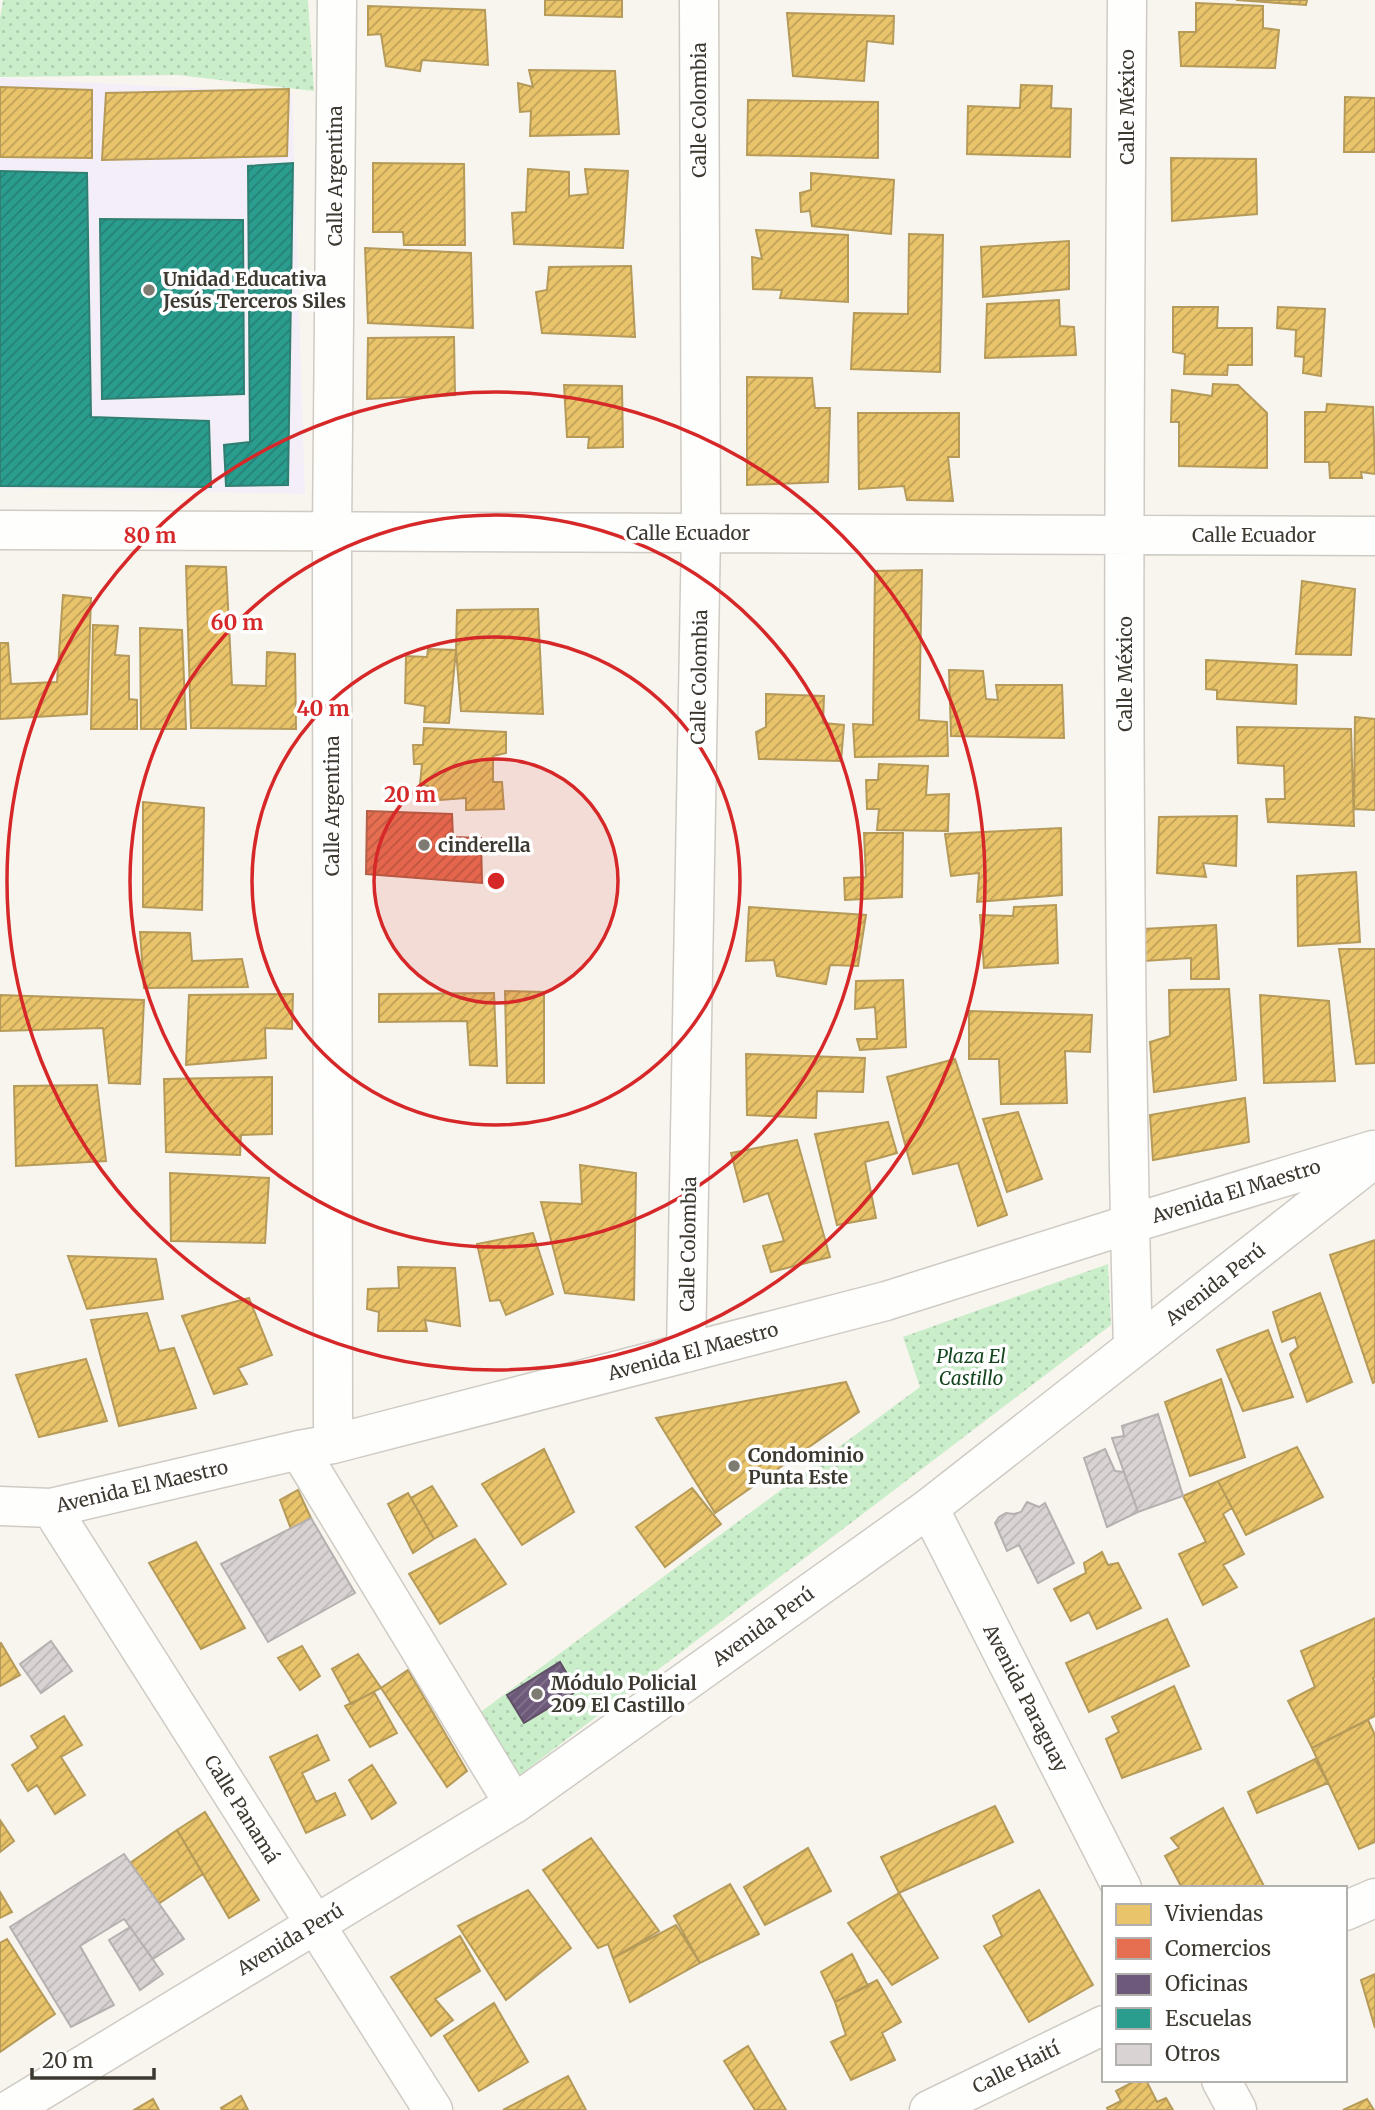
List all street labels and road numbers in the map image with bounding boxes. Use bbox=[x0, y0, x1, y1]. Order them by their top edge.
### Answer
street label: Calle Colombia bbox=[687, 42, 711, 178]
street label: Calle México bbox=[1115, 49, 1139, 165]
street label: Calle Argentina bbox=[323, 106, 347, 246]
street label: Calle Ecuador bbox=[626, 521, 750, 545]
street label: Calle Ecuador bbox=[1192, 523, 1316, 547]
street label: Calle Colombia bbox=[686, 609, 712, 745]
street label: Calle México bbox=[1113, 616, 1137, 732]
street label: Calle Argentina bbox=[320, 736, 344, 876]
street label: Avenida El Maestro bbox=[1148, 1154, 1323, 1228]
street label: Calle Colombia bbox=[675, 1176, 701, 1312]
street label: Avenida Perú bbox=[1160, 1238, 1270, 1331]
street label: Avenida El Maestro bbox=[604, 1317, 781, 1386]
street label: Avenida El Maestro bbox=[53, 1455, 230, 1518]
street label: Avenida Perú bbox=[707, 1581, 819, 1672]
street label: Avenida Paraguay bbox=[978, 1619, 1074, 1776]
street label: Calle Panamá bbox=[199, 1750, 285, 1868]
street label: Avenida Perú bbox=[232, 1898, 348, 1981]
street label: Calle Haití bbox=[968, 2035, 1064, 2098]

